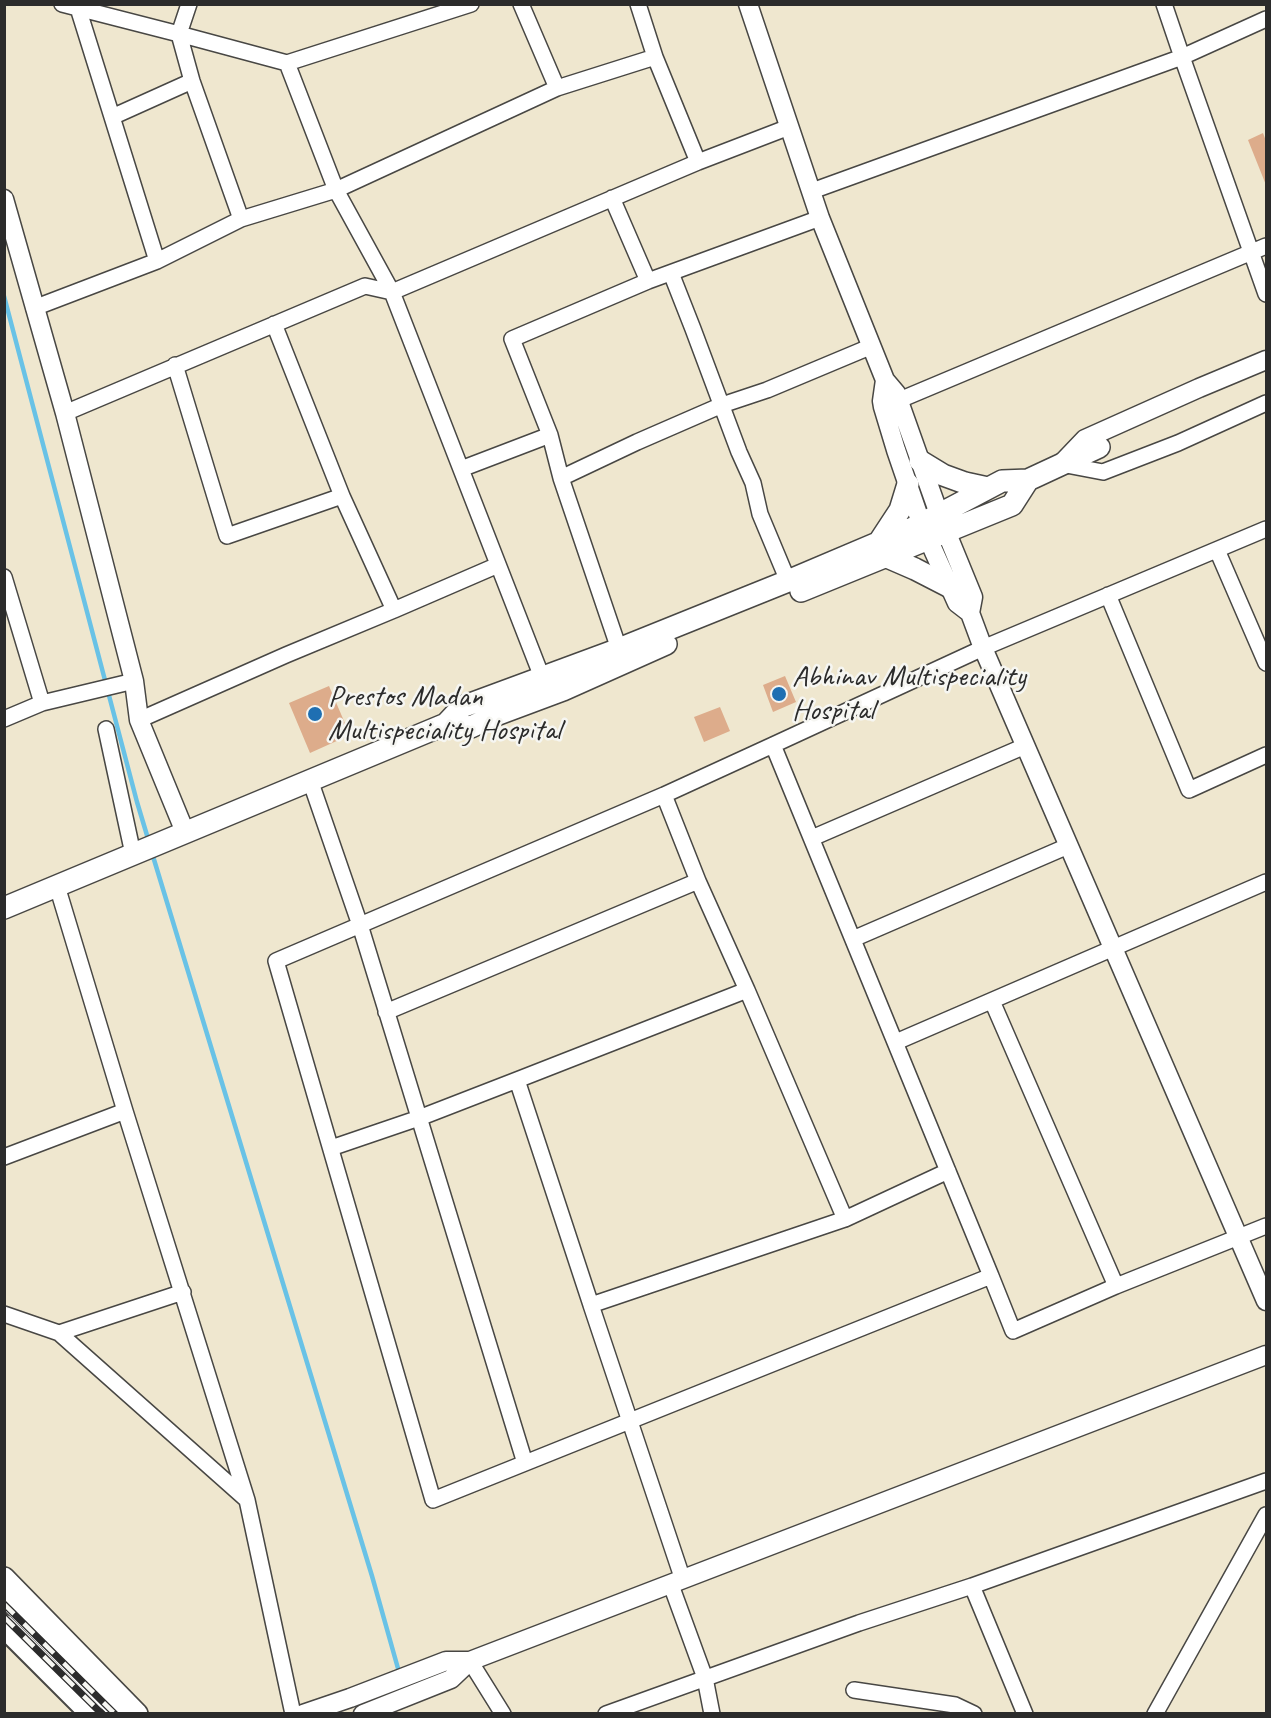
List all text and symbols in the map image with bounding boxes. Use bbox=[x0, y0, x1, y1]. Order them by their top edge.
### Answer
place label: Abhinav Multispeciality Hospital bbox=[792, 659, 1026, 730]
place label: Prestos Madan Multispeciality Hospital bbox=[328, 679, 561, 750]
marker: Abhinav Multispeciality Hospital bbox=[770, 685, 788, 703]
marker: Prestos Madan Multispeciality Hospital bbox=[306, 705, 324, 723]

